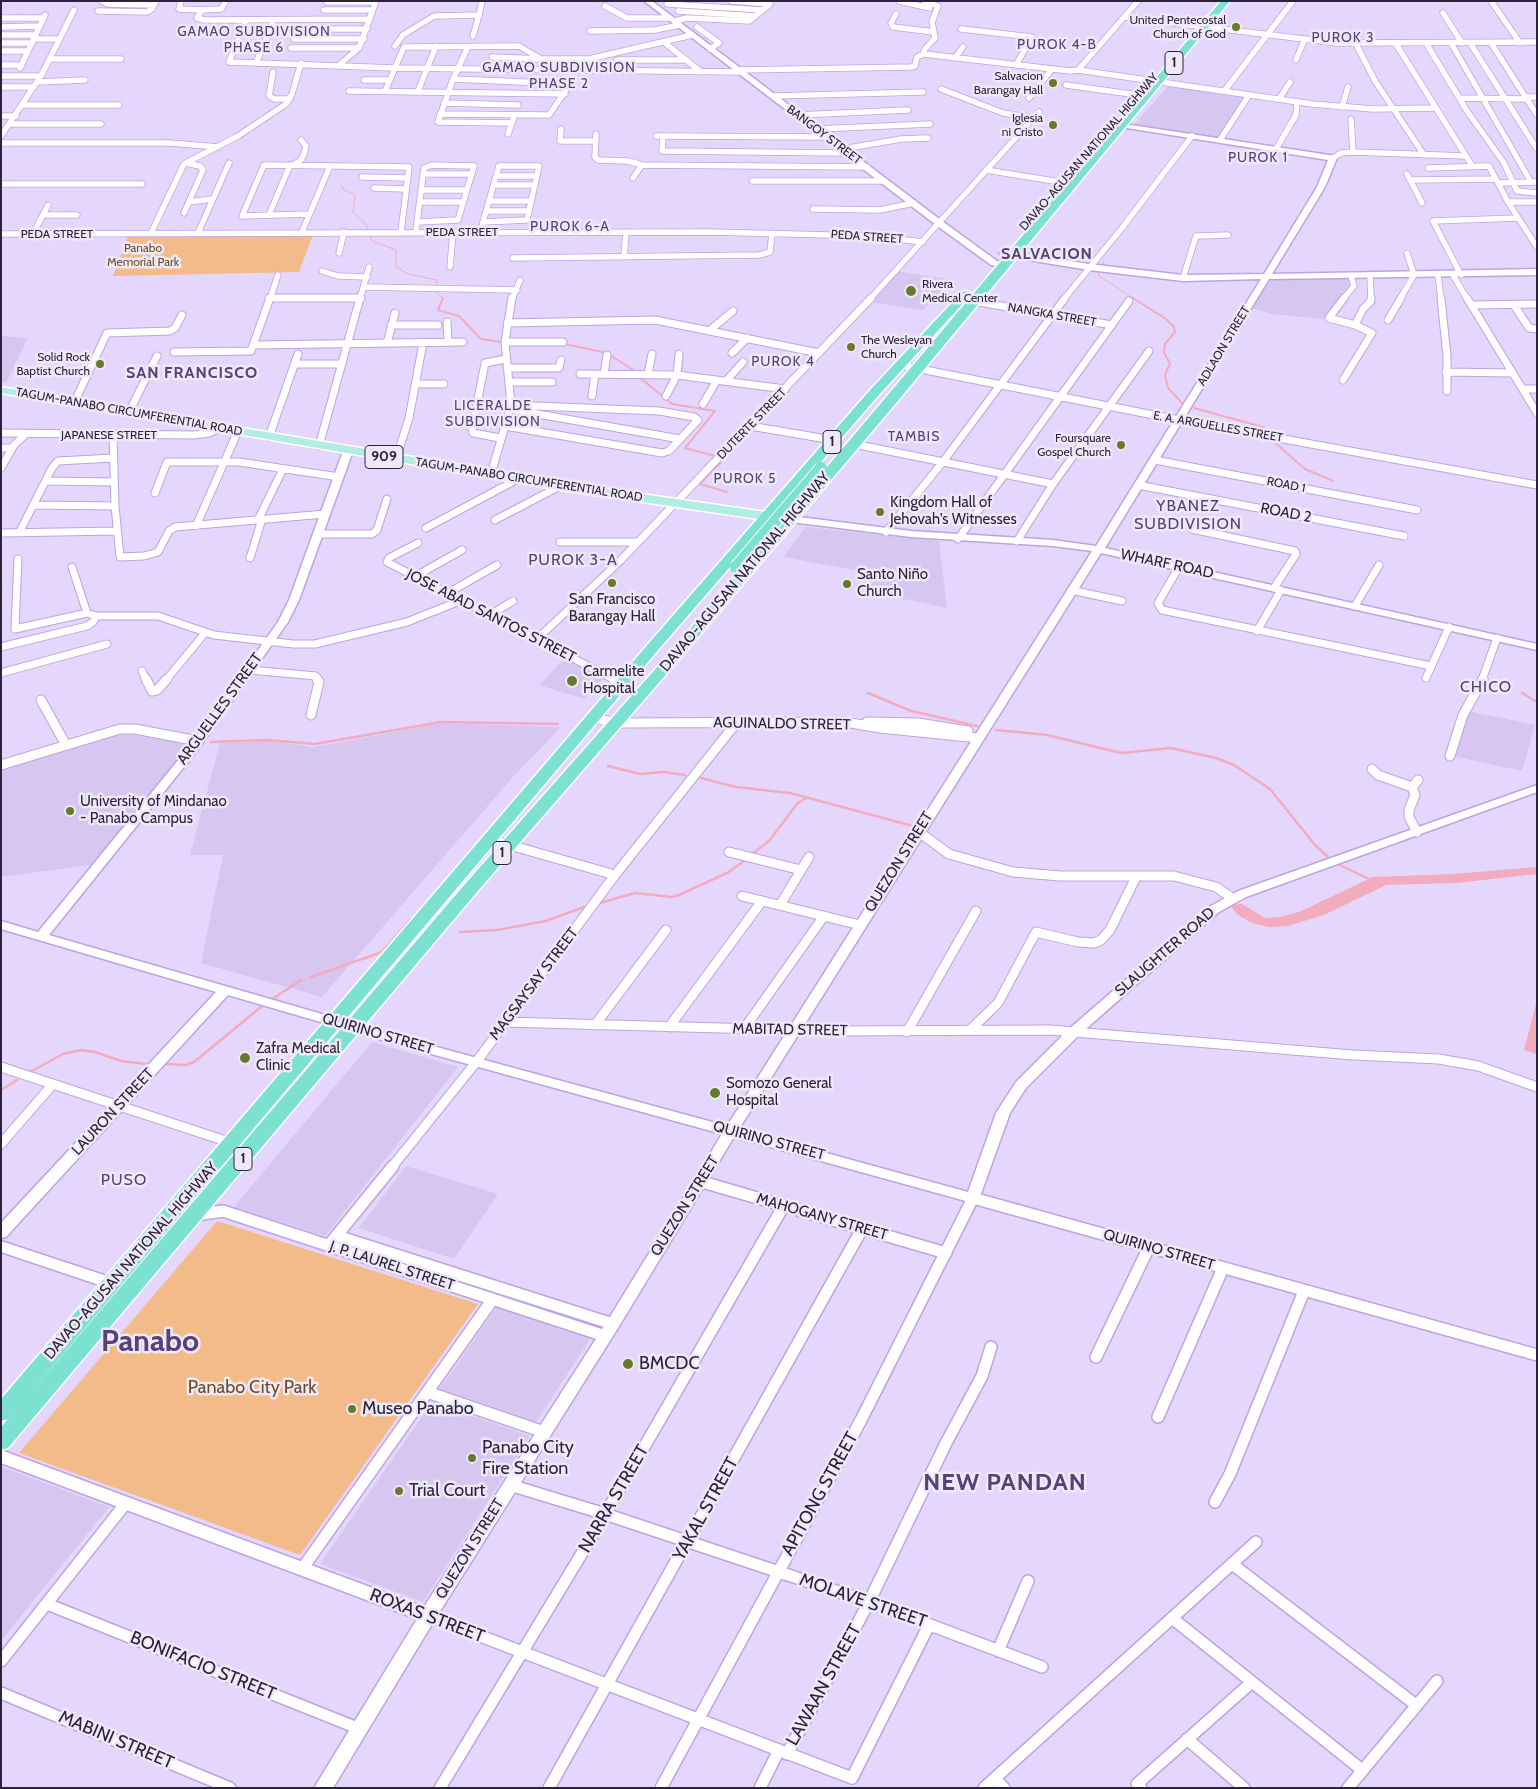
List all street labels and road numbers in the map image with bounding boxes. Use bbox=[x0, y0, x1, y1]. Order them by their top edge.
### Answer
road number: 1 bbox=[1165, 52, 1183, 74]
street label: DAVAO-AGUSAN NATIONAL HIGHWAY bbox=[1017, 70, 1161, 234]
street label: BANGOY STREET bbox=[784, 102, 864, 168]
street label: PEDA STREET bbox=[426, 225, 498, 239]
street label: PEDA STREET bbox=[21, 227, 93, 241]
street label: PEDA STREET bbox=[830, 227, 904, 247]
street label: NANGKA STREET bbox=[1007, 300, 1097, 330]
street label: ADLAON STREET bbox=[1195, 304, 1253, 388]
street label: TAGUM-PANABO CIRCUMFERENTIAL ROAD bbox=[15, 385, 243, 439]
street label: DUTERTE STREET bbox=[714, 385, 790, 463]
street label: E. A. ARGUELLES STREET bbox=[1152, 409, 1284, 445]
street label: JAPANESE STREET bbox=[61, 428, 157, 442]
road number: 1 bbox=[823, 431, 841, 454]
road number: 909 bbox=[365, 446, 403, 468]
street label: TAGUM-PANABO CIRCUMFERENTIAL ROAD bbox=[414, 455, 644, 505]
street label: DAVAO-AGUSAN NATIONAL HIGHWAY bbox=[656, 468, 834, 676]
street label: ROAD 1 bbox=[1265, 474, 1307, 496]
street label: ROAD 2 bbox=[1259, 499, 1313, 527]
street label: WHARF ROAD bbox=[1119, 545, 1215, 583]
street label: JOSE ABAD SANTOS STREET bbox=[403, 565, 579, 667]
street label: ARGUELLES STREET bbox=[174, 650, 266, 768]
street label: AGUINALDO STREET bbox=[713, 714, 851, 734]
street label: QUEZON STREET bbox=[861, 809, 937, 915]
road number: 1 bbox=[493, 841, 511, 864]
street label: SLAUGHTER ROAD bbox=[1112, 904, 1218, 1000]
street label: MAGSAYSAY STREET bbox=[486, 924, 582, 1044]
street label: QUIRINO STREET bbox=[320, 1009, 436, 1059]
street label: MABITAD STREET bbox=[732, 1020, 848, 1040]
street label: LAURON STREET bbox=[68, 1065, 158, 1159]
street label: QUIRINO STREET bbox=[711, 1117, 827, 1165]
road number: 1 bbox=[234, 1148, 252, 1170]
street label: QUEZON STREET bbox=[647, 1153, 723, 1259]
street label: DAVAO-AGUSAN NATIONAL HIGHWAY bbox=[41, 1159, 221, 1363]
street label: MAHOGANY STREET bbox=[754, 1190, 890, 1244]
street label: QUIRINO STREET bbox=[1101, 1225, 1217, 1275]
street label: J. P. LAUREL STREET bbox=[327, 1237, 457, 1295]
street label: APITONG STREET bbox=[777, 1428, 863, 1560]
street label: NARRA STREET bbox=[574, 1441, 654, 1557]
street label: YAKAL STREET bbox=[669, 1453, 743, 1565]
street label: QUEZON STREET bbox=[432, 1496, 508, 1602]
street label: MOLAVE STREET bbox=[797, 1569, 929, 1633]
street label: ROXAS STREET bbox=[367, 1584, 487, 1648]
street label: LAWAAN STREET bbox=[782, 1621, 866, 1749]
street label: BONIFACIO STREET bbox=[127, 1627, 279, 1705]
street label: MABINI STREET bbox=[55, 1706, 177, 1774]

